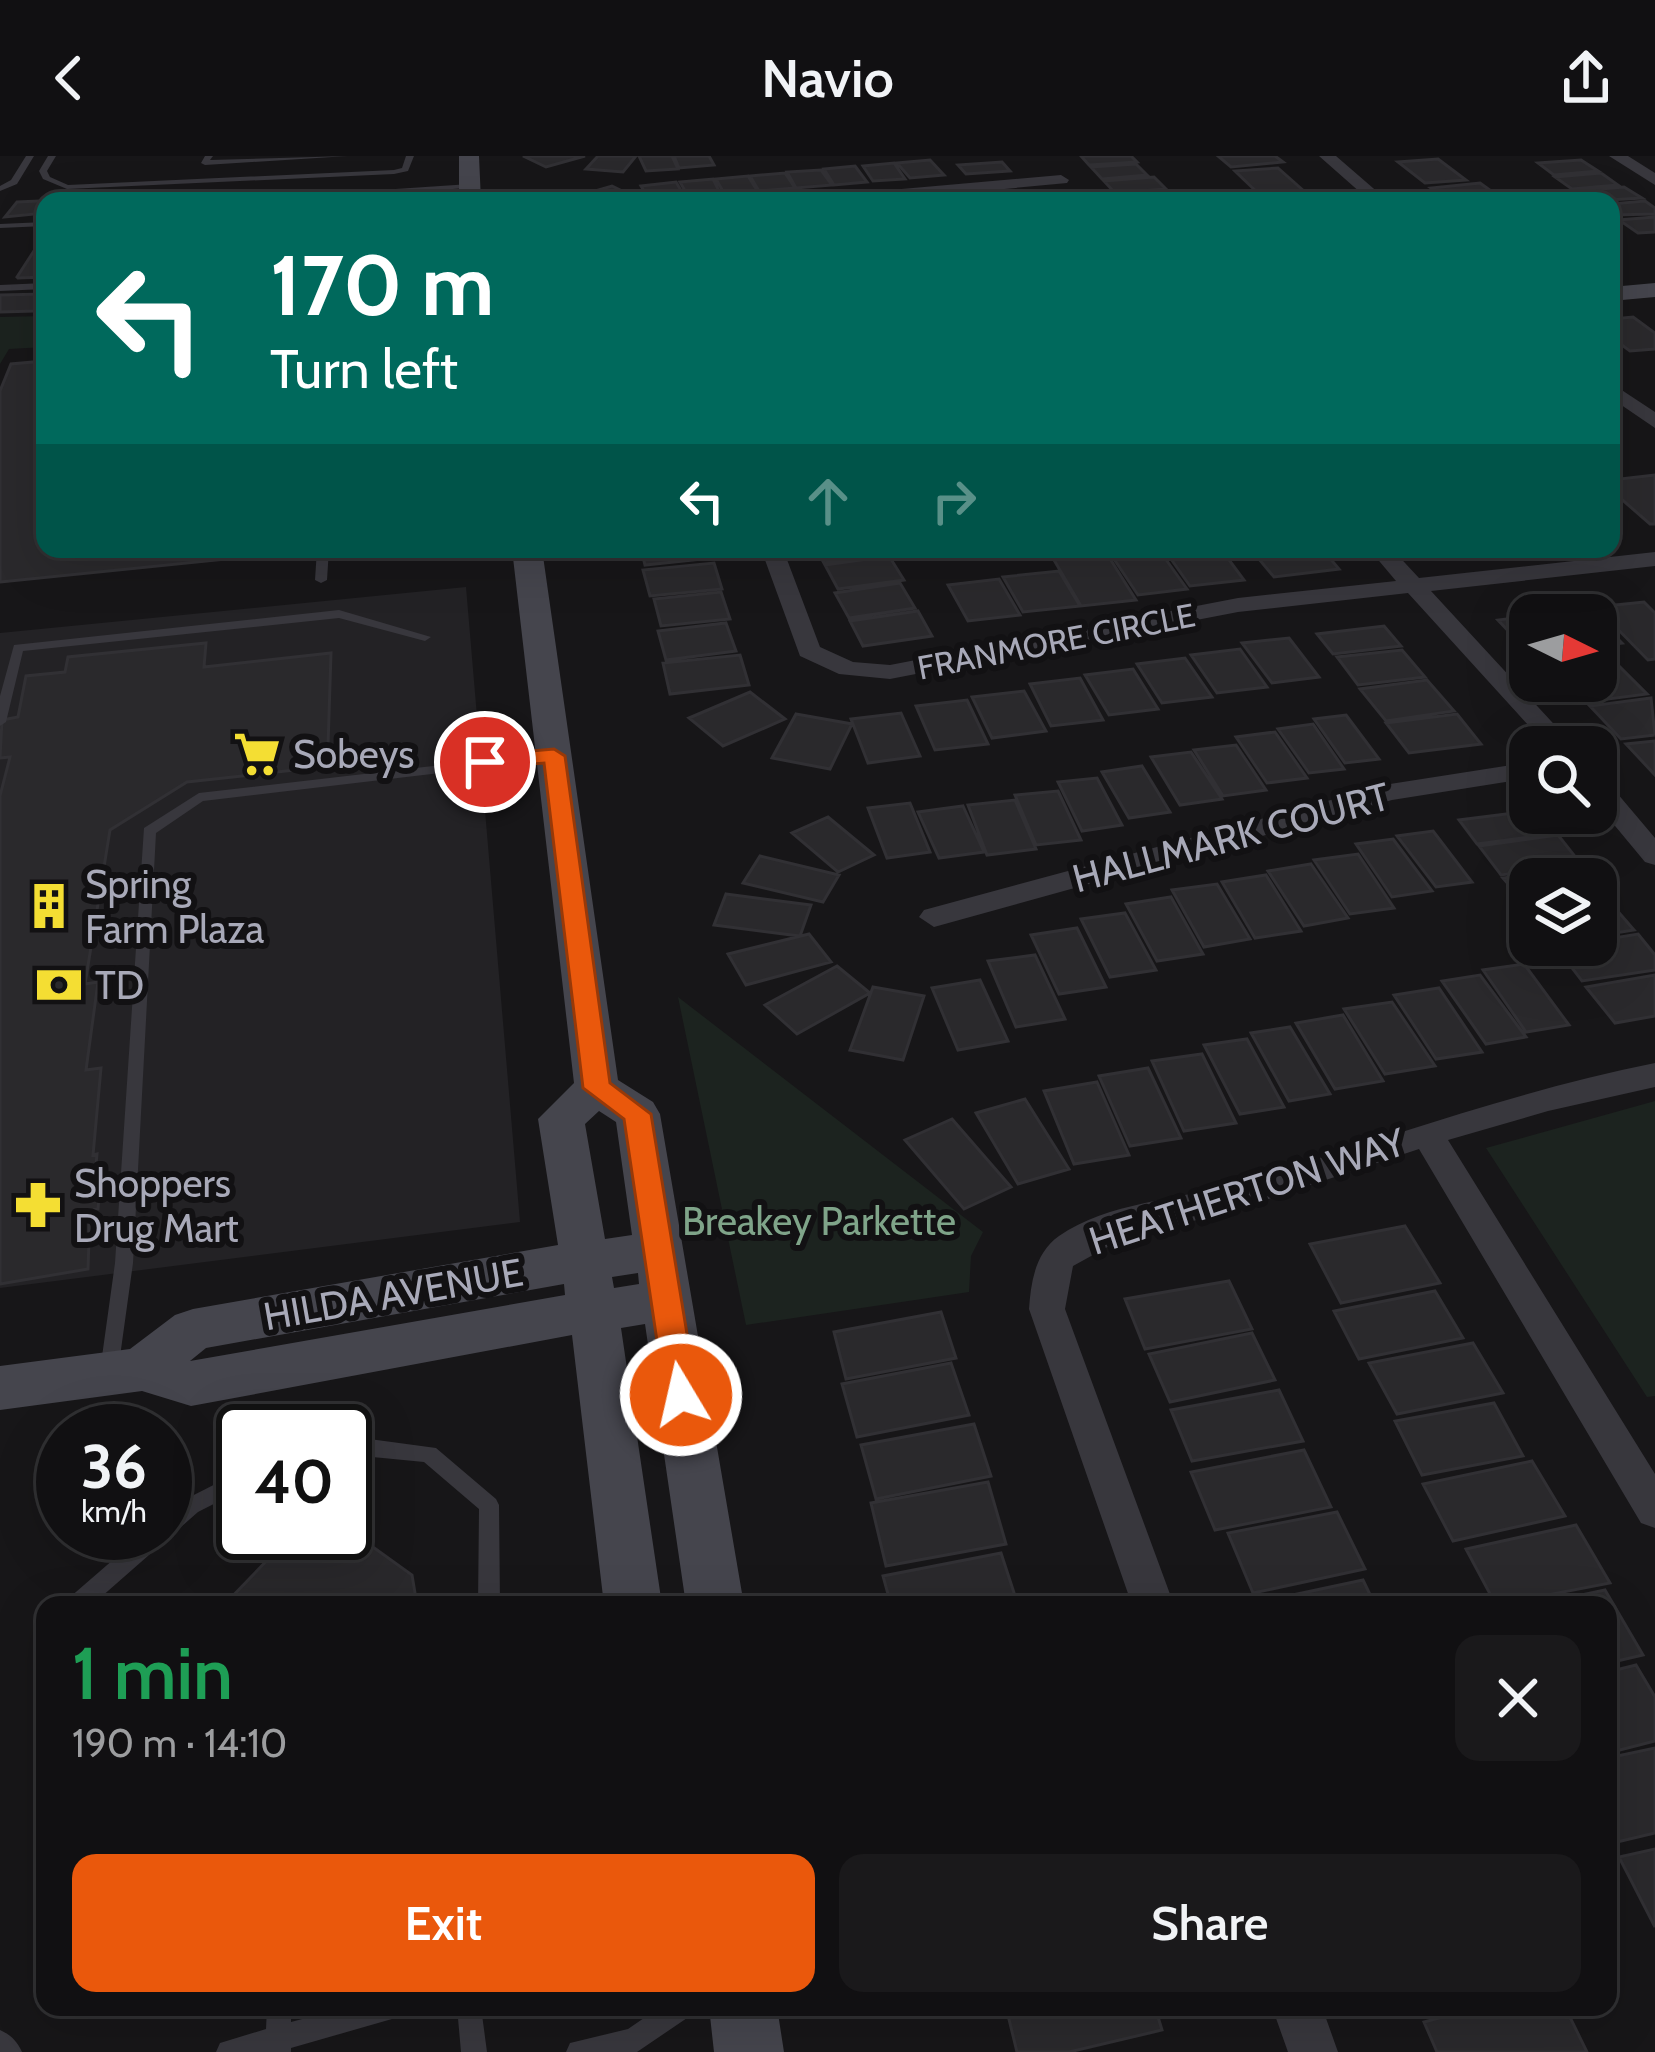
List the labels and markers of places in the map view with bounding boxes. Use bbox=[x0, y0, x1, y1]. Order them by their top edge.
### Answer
pin bbox=[434, 711, 536, 813]
supermarket icon: Sobeys bbox=[232, 729, 282, 779]
place label: Sobeys bbox=[293, 730, 414, 778]
place label: Spring Farm Plaza bbox=[85, 860, 265, 953]
building icon: Spring Farm Plaza bbox=[24, 881, 74, 931]
bank icon: TD bbox=[34, 960, 84, 1010]
place label: TD bbox=[95, 961, 144, 1009]
place label: Shoppers Drug Mart bbox=[74, 1159, 239, 1252]
pharmacy icon: Shoppers Drug Mart bbox=[13, 1180, 63, 1230]

